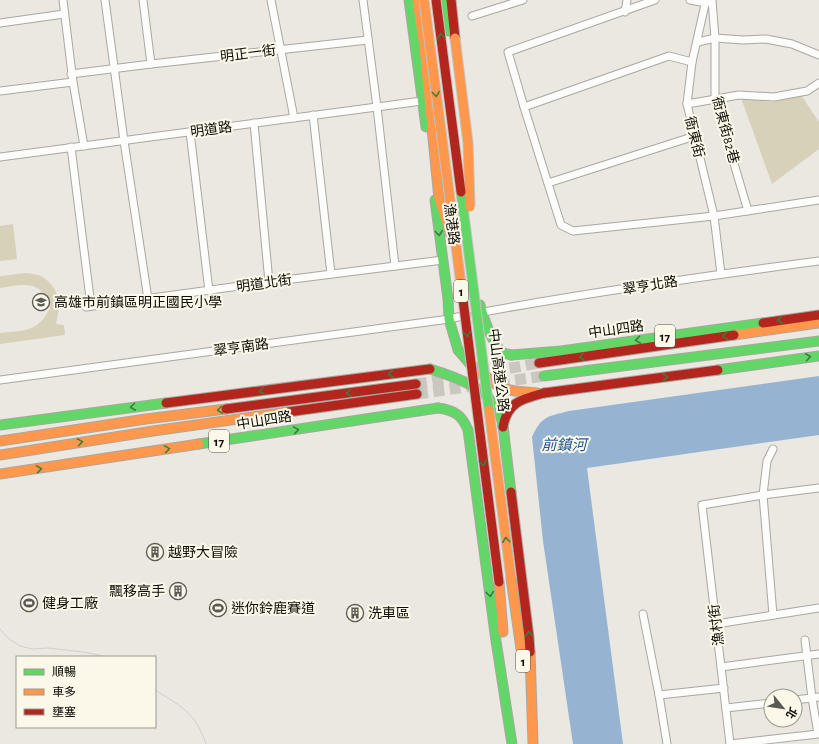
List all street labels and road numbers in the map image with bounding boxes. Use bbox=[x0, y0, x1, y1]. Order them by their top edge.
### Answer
street label: 明正一街 bbox=[219, 43, 277, 64]
street label: 衙東街82巷 bbox=[709, 95, 742, 165]
street label: 衙東街 bbox=[682, 115, 707, 159]
street label: 明道路 bbox=[189, 119, 233, 140]
street label: 漁港路 bbox=[442, 202, 462, 246]
street label: 明道北街 bbox=[235, 271, 293, 295]
street label: 翠亨北路 bbox=[621, 273, 679, 297]
road number: 1 bbox=[454, 280, 468, 302]
street label: 中山四路 bbox=[587, 318, 645, 341]
road number: 17 bbox=[655, 325, 675, 347]
street label: 中山高速公路 bbox=[486, 327, 512, 413]
street label: 翠亨南路 bbox=[212, 336, 270, 359]
street label: 中山四路 bbox=[235, 409, 293, 432]
road number: 17 bbox=[209, 430, 229, 452]
street label: 漁村街 bbox=[706, 603, 726, 647]
road number: 1 bbox=[516, 650, 530, 672]

